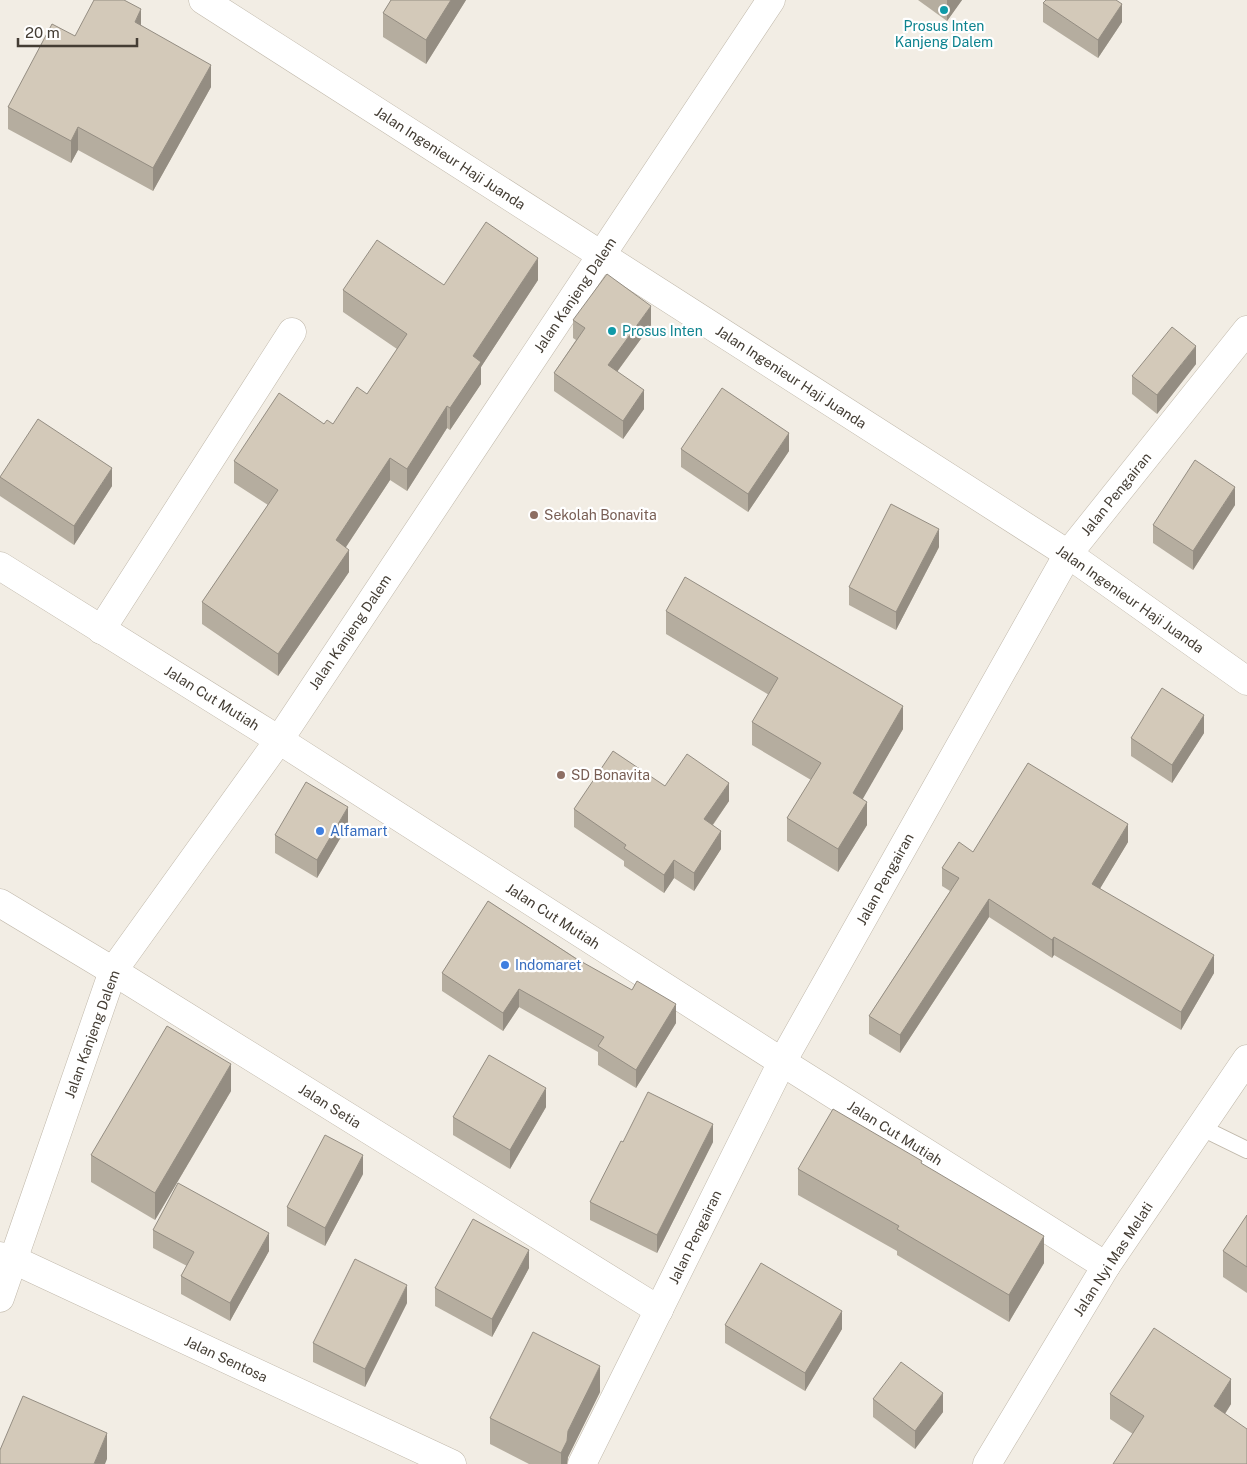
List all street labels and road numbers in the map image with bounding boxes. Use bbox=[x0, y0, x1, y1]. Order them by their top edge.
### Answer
street label: Jalan Ingenieur Haji Juanda bbox=[372, 103, 528, 213]
street label: Jalan Kanjeng Dalem bbox=[531, 235, 619, 355]
street label: Jalan Ingenieur Haji Juanda bbox=[713, 322, 869, 432]
street label: Jalan Pengairan bbox=[1078, 449, 1154, 539]
street label: Jalan Ingenieur Haji Juanda bbox=[1053, 542, 1207, 656]
street label: Jalan Kanjeng Dalem bbox=[306, 572, 394, 692]
street label: Jalan Cut Mutiah bbox=[162, 662, 262, 734]
street label: Jalan Pengairan bbox=[853, 830, 917, 928]
street label: Jalan Cut Mutiah bbox=[503, 880, 603, 952]
street label: Jalan Kanjeng Dalem bbox=[61, 968, 123, 1100]
street label: Jalan Setia bbox=[296, 1081, 364, 1131]
street label: Jalan Cut Mutiah bbox=[845, 1097, 945, 1169]
street label: Jalan Pengairan bbox=[665, 1188, 725, 1286]
street label: Jalan Nyi Mas Melati bbox=[1070, 1199, 1156, 1319]
street label: Jalan Sentosa bbox=[182, 1333, 270, 1385]

